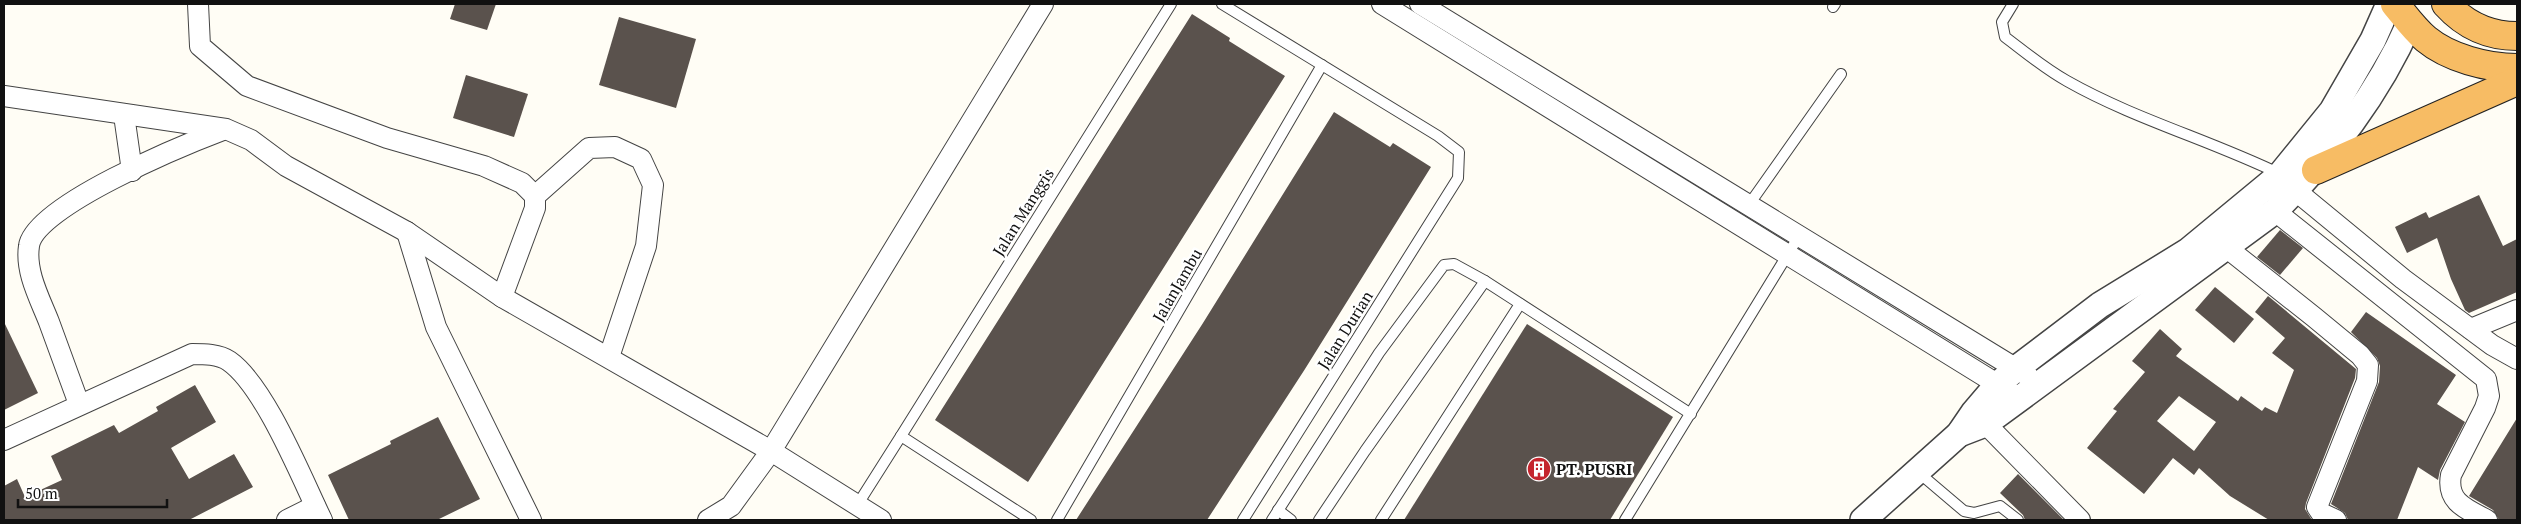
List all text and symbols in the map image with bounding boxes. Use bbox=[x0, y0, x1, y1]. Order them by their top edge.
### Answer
street label: Jalan Manggis bbox=[987, 164, 1059, 260]
street label: JalanJambu bbox=[1147, 244, 1207, 326]
street label: Jalan Durian bbox=[1312, 286, 1378, 374]
building icon: PT. PUSRI bbox=[1526, 456, 1552, 482]
place label: PT. PUSRI bbox=[1556, 458, 1632, 480]
scale bar bbox=[18, 476, 166, 508]
text: 50 m bbox=[25, 483, 58, 503]

